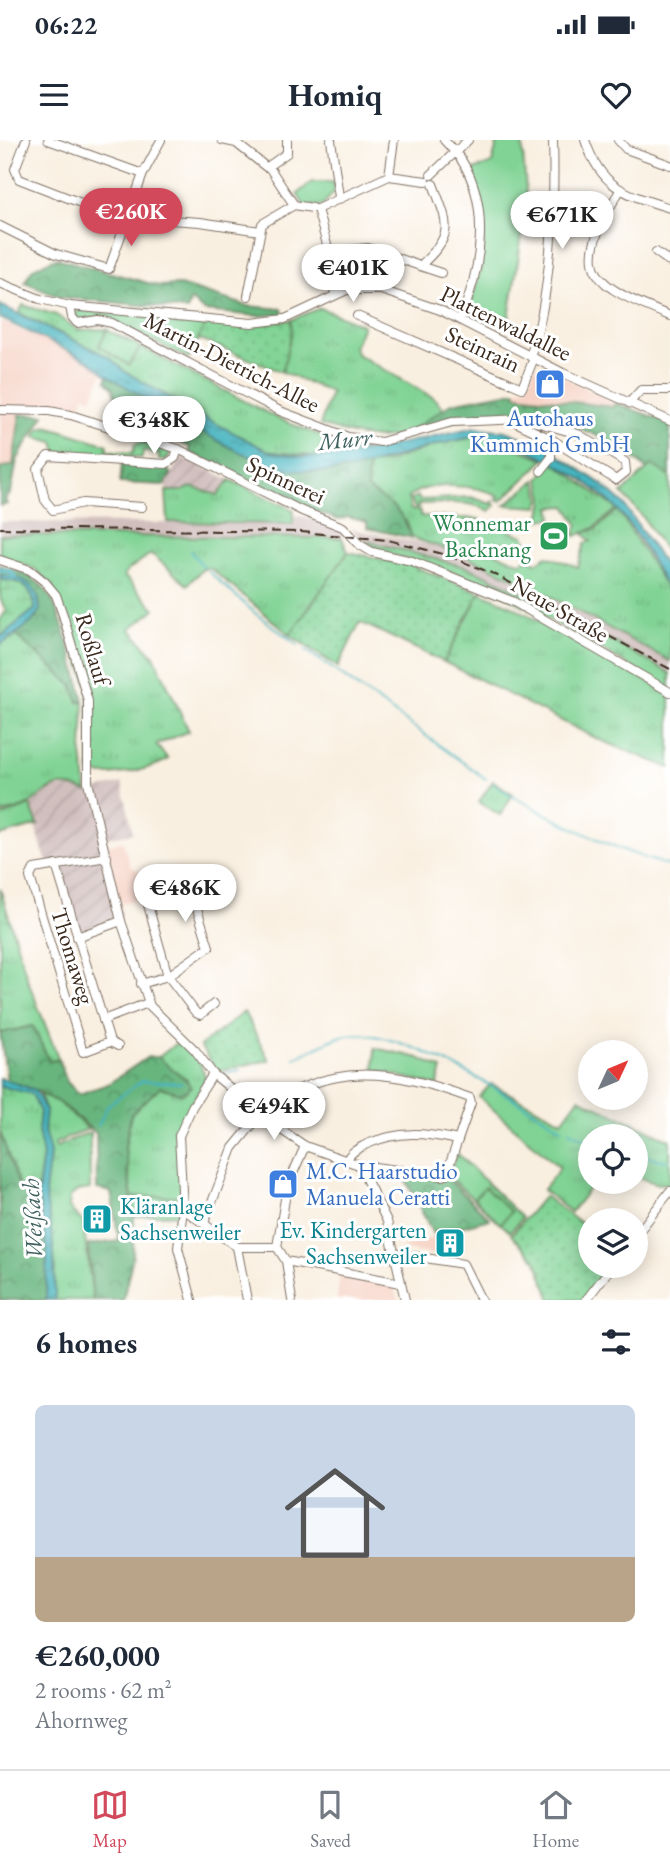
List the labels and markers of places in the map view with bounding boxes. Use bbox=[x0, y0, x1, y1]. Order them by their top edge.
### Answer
pin: €260K bbox=[82, 188, 180, 248]
pin: €671K bbox=[513, 192, 611, 251]
pin: €401K bbox=[304, 244, 402, 304]
shop icon: Autohaus Kummich GmbH bbox=[533, 367, 567, 401]
pin: €348K bbox=[105, 396, 203, 456]
place label: Autohaus Kummich GmbH bbox=[470, 403, 630, 459]
place label: Wonnemar Backnang bbox=[433, 508, 532, 564]
sports icon: Wonnemar Backnang bbox=[537, 519, 571, 553]
pin: €486K bbox=[136, 864, 234, 924]
pin: €494K bbox=[225, 1082, 323, 1142]
place label: M.C. Haarstudio Manuela Ceratti bbox=[306, 1156, 458, 1212]
shop icon: M.C. Haarstudio Manuela Ceratti bbox=[266, 1167, 300, 1201]
place label: Kläranlage Sachsenweiler bbox=[120, 1191, 241, 1247]
building icon: Kläranlage Sachsenweiler bbox=[80, 1202, 114, 1236]
place label: Ev. Kindergarten Sachsenweiler bbox=[279, 1215, 427, 1271]
building icon: Ev. Kindergarten Sachsenweiler bbox=[433, 1226, 467, 1260]

